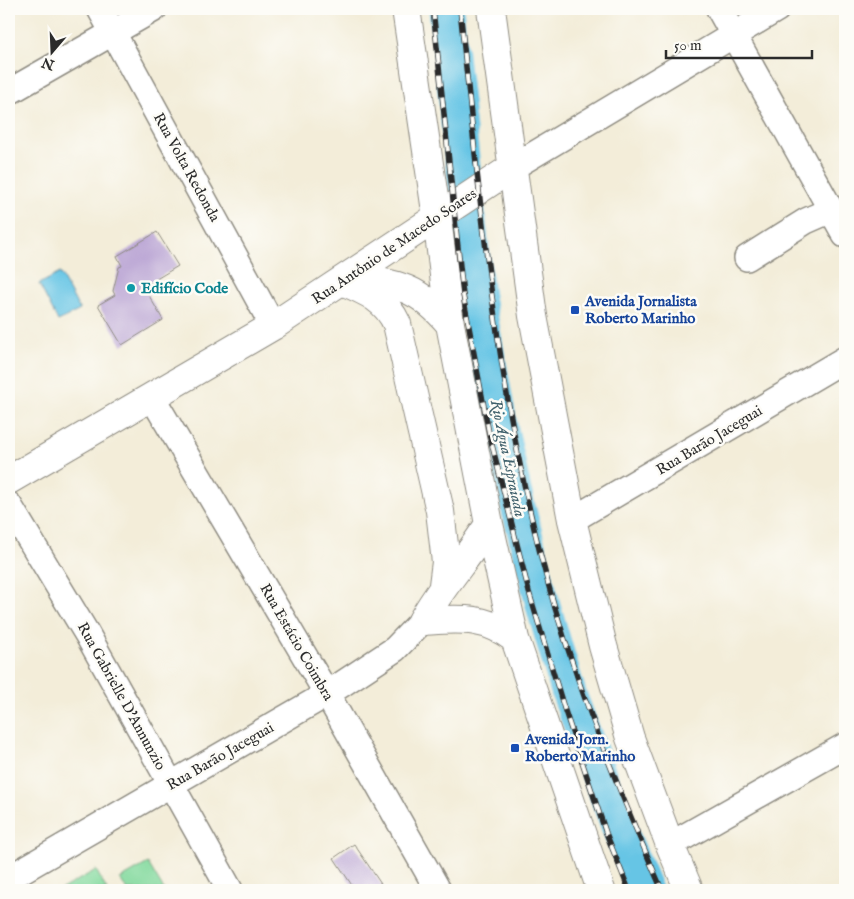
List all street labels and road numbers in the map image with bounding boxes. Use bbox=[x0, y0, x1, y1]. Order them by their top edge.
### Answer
street label: Rua Volta Redonda bbox=[149, 109, 225, 226]
street label: Rua Antônio de Macedo Soares bbox=[308, 184, 480, 309]
street label: Rua Barão Jaceguai bbox=[653, 401, 766, 480]
street label: Rua Estácio Coimbra bbox=[255, 580, 338, 705]
street label: Rua Gabrielle D'Annunzio bbox=[73, 619, 170, 774]
street label: Rua Barão Jaceguai bbox=[163, 718, 277, 795]

